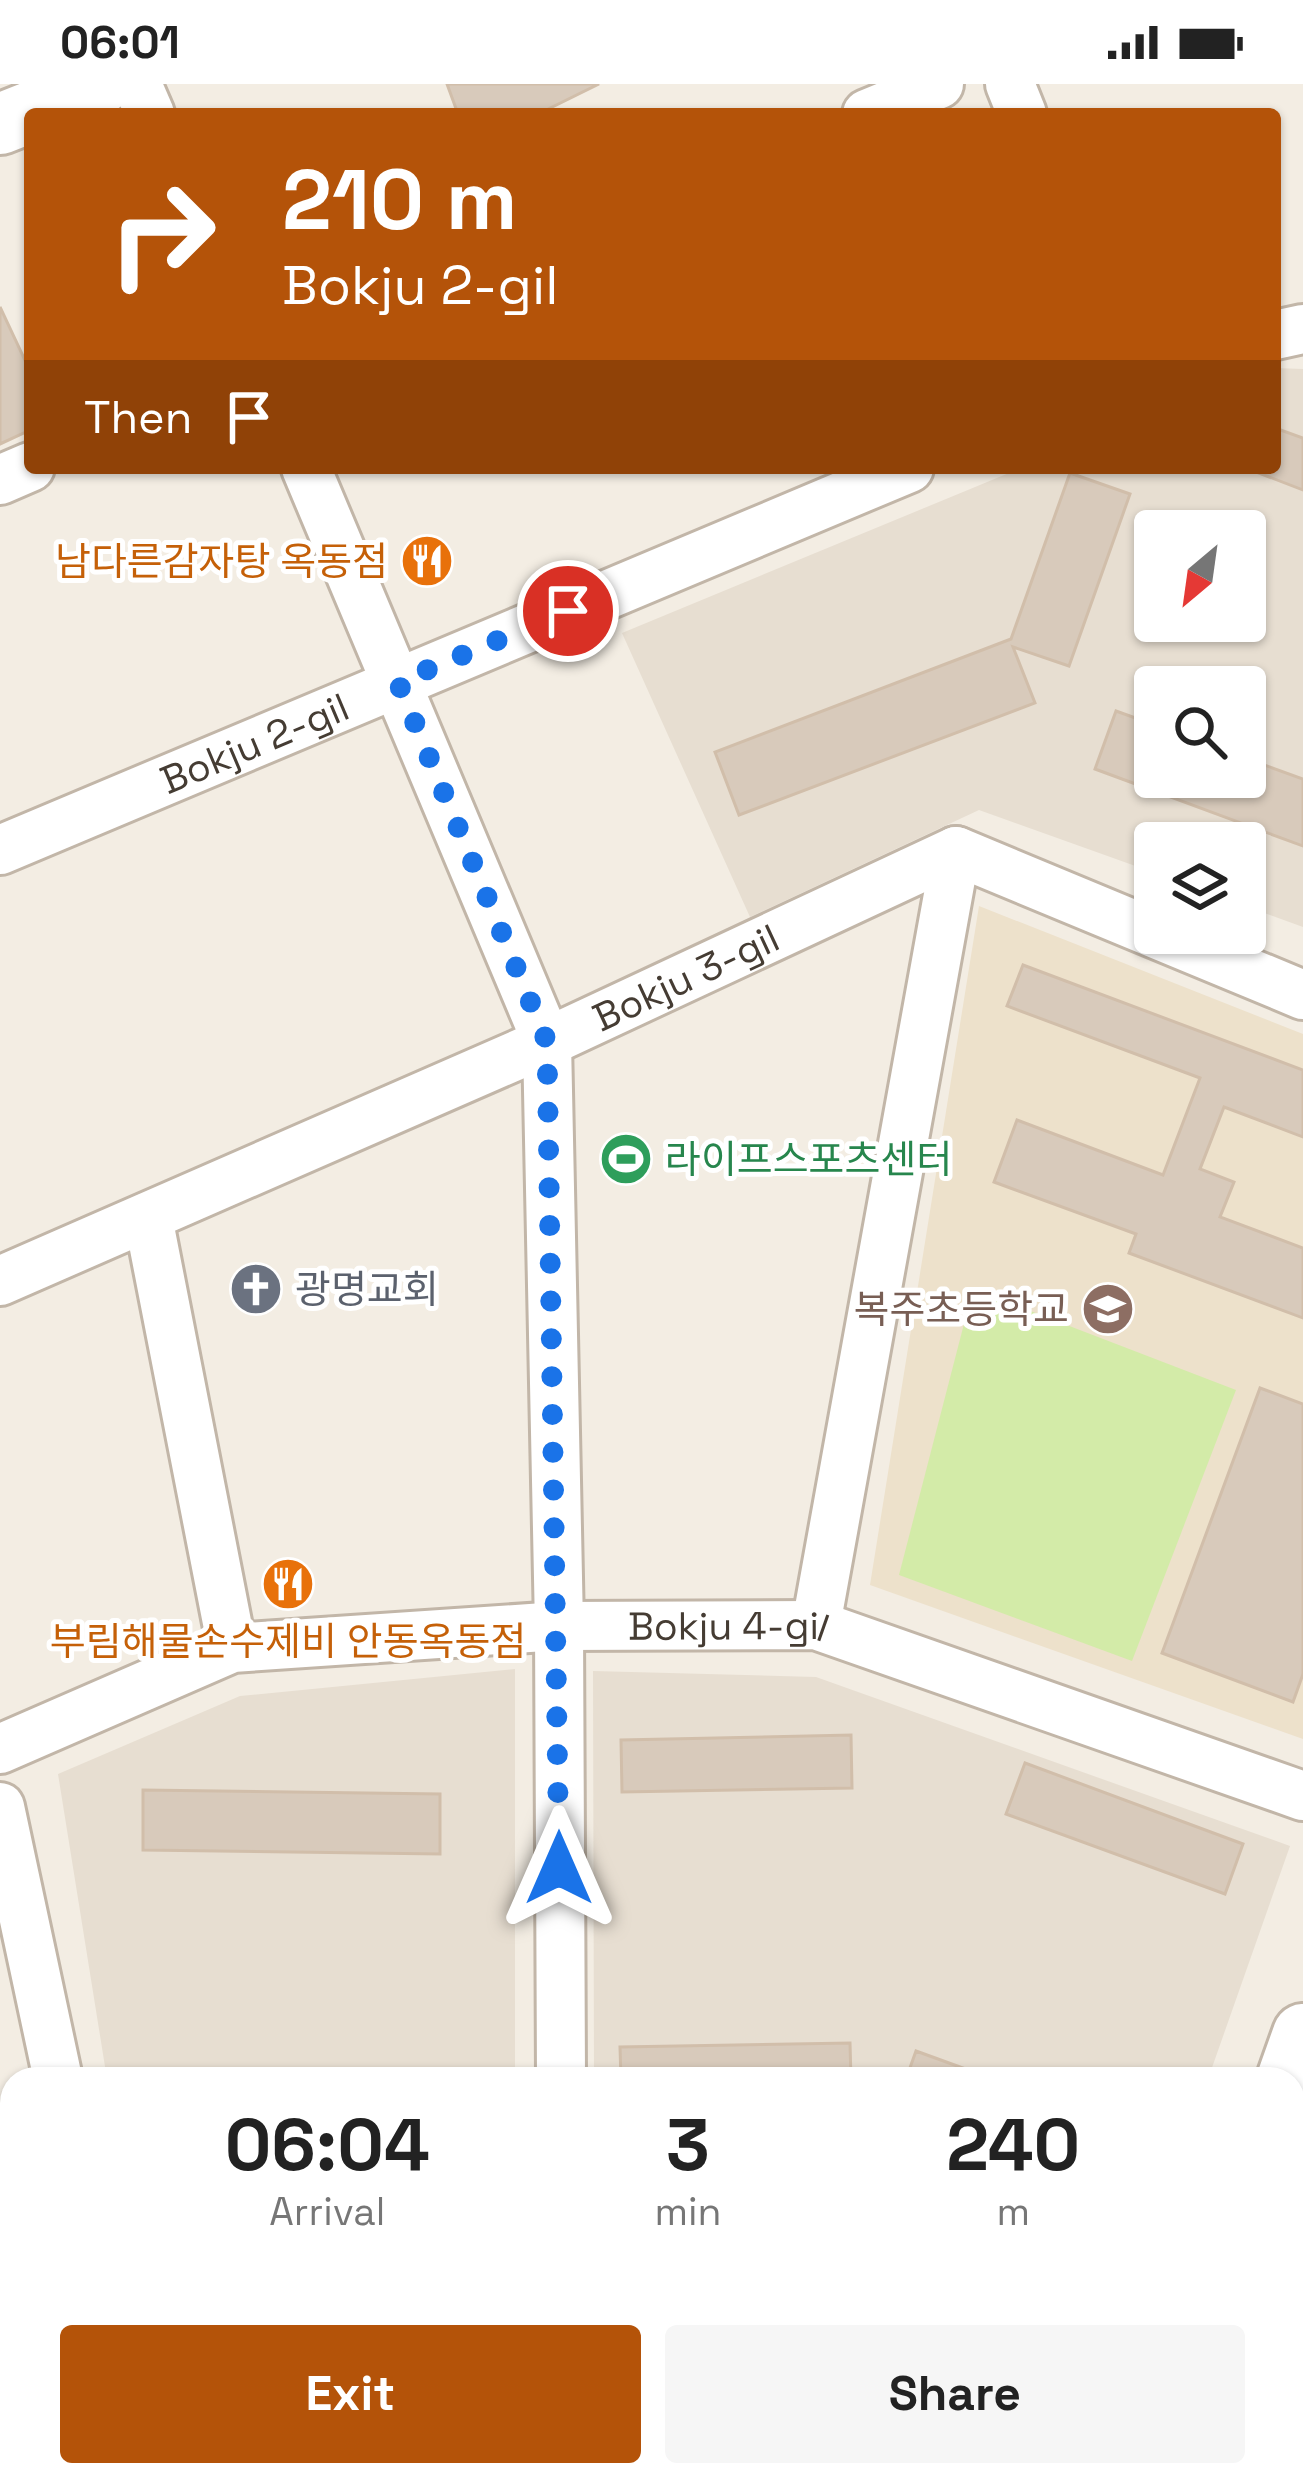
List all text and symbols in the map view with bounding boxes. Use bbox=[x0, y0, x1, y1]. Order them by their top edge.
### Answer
text: 06:01 bbox=[60, 14, 180, 71]
text: 210 m bbox=[282, 146, 517, 254]
icon: right bbox=[84, 156, 240, 312]
text: Bokju 2-gil bbox=[282, 251, 558, 320]
icon: arrive bbox=[216, 384, 282, 450]
text: Then bbox=[84, 389, 192, 446]
north arrow bbox=[1134, 510, 1266, 642]
map controls bbox=[1134, 510, 1266, 954]
restaurant icon: 남다른감자탕 옥동점 bbox=[399, 533, 455, 589]
place label: 남다른감자탕 옥동점 bbox=[55, 537, 388, 586]
pin bbox=[517, 560, 619, 662]
icon: arrive bbox=[535, 578, 601, 644]
button: search bbox=[1134, 666, 1266, 798]
street label: Bokju 2-gil bbox=[153, 682, 356, 804]
button: layers bbox=[1134, 822, 1266, 954]
street label: Bokju 3-gil bbox=[585, 913, 787, 1042]
sports icon: 라이프스포츠센터 bbox=[598, 1131, 654, 1187]
place label: 라이프스포츠센터 bbox=[665, 1135, 952, 1184]
church icon: 광명교회 bbox=[228, 1261, 284, 1317]
place label: 광명교회 bbox=[295, 1265, 439, 1314]
school or university icon: 복주초등학교 bbox=[1080, 1281, 1136, 1337]
place label: 복주초등학교 bbox=[854, 1285, 1069, 1334]
restaurant icon: 부림해물손수제비 안동옥동점 bbox=[260, 1556, 316, 1612]
street label: Bokju 4-gil bbox=[628, 1600, 836, 1652]
place label: 부림해물손수제비 안동옥동점 bbox=[50, 1617, 526, 1666]
position arrow bbox=[496, 1805, 622, 1931]
text: 06:04 bbox=[225, 2099, 430, 2191]
text: 3 bbox=[666, 2099, 710, 2191]
text: 240 bbox=[946, 2099, 1080, 2191]
text: Arrival bbox=[269, 2187, 385, 2236]
text: min bbox=[654, 2187, 721, 2236]
text: m bbox=[996, 2187, 1030, 2236]
button: Exit bbox=[60, 2325, 641, 2463]
button: Share bbox=[665, 2325, 1245, 2463]

